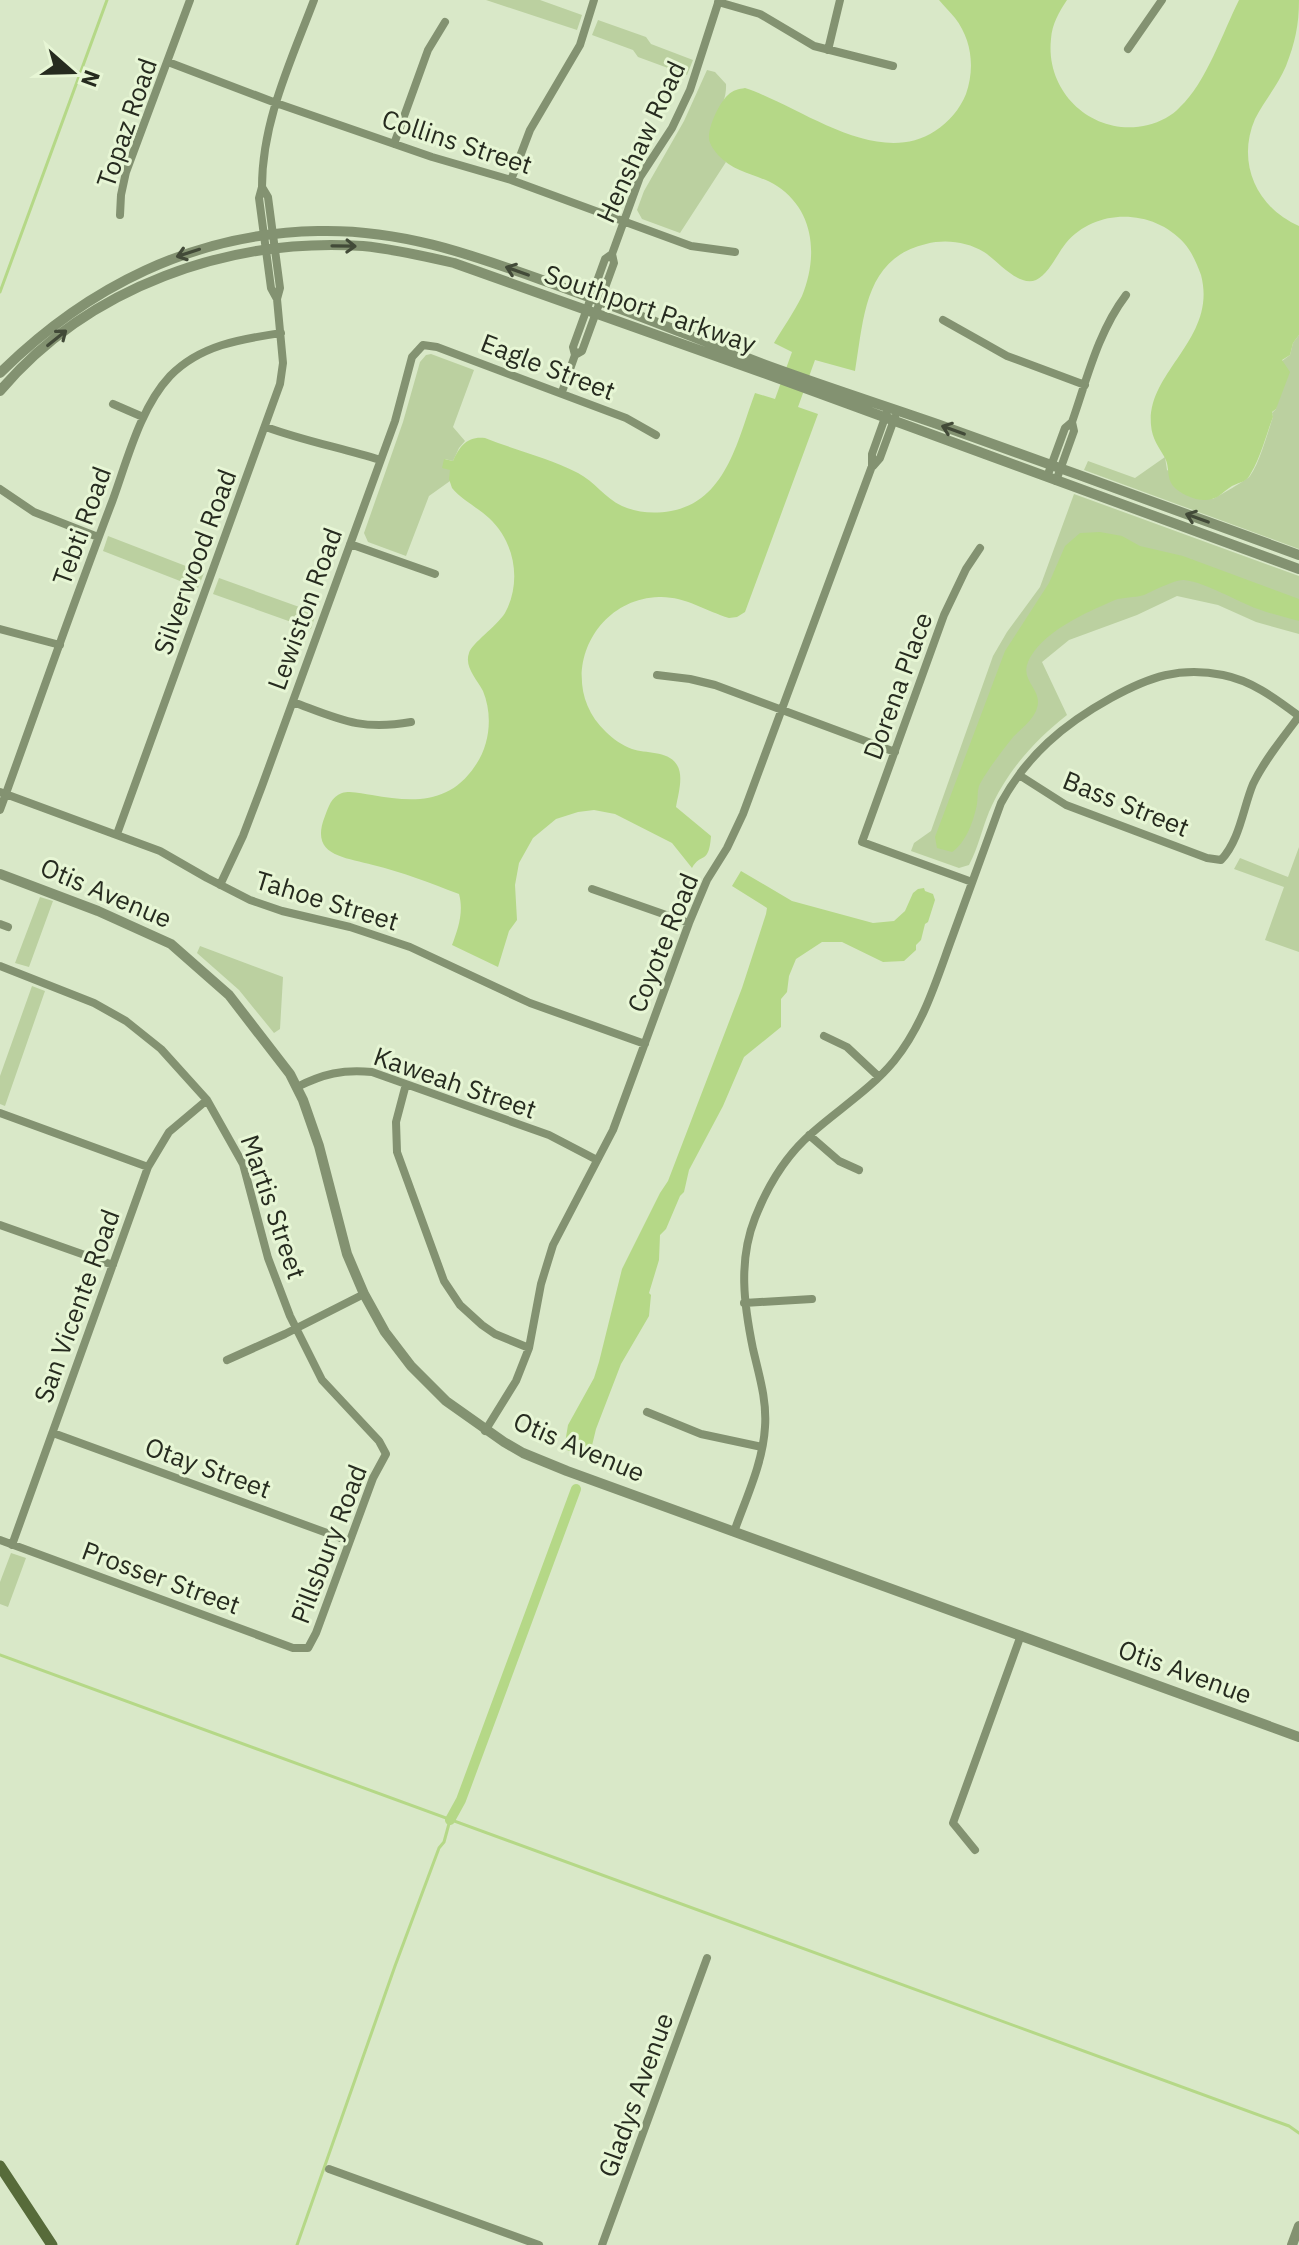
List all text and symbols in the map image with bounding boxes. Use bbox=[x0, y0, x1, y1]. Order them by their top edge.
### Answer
north arrow bbox=[32, 32, 112, 112]
street label: Topaz Road bbox=[88, 53, 164, 192]
street label: Henshaw Road bbox=[588, 55, 692, 228]
text: N bbox=[75, 67, 108, 91]
street label: Collins Street bbox=[378, 101, 537, 181]
one-way arrow bbox=[330, 238, 357, 254]
one-way arrow bbox=[176, 247, 201, 262]
street label: Southport Parkway bbox=[540, 256, 761, 360]
one-way arrow bbox=[506, 263, 530, 277]
street label: Eagle Street bbox=[476, 325, 621, 407]
one-way arrow bbox=[46, 329, 67, 347]
one-way arrow bbox=[941, 422, 966, 436]
street label: Tebti Road bbox=[44, 462, 118, 590]
street label: Silverwood Road bbox=[145, 464, 243, 659]
one-way arrow bbox=[1185, 510, 1210, 524]
street label: Lewiston Road bbox=[259, 523, 349, 694]
street label: Dorena Place bbox=[855, 607, 939, 764]
street label: Bass Street bbox=[1058, 762, 1195, 844]
street label: Otis Avenue bbox=[35, 849, 177, 935]
street label: Tahoe Street bbox=[252, 862, 403, 938]
street label: Coyote Road bbox=[619, 868, 705, 1017]
street label: Kaweah Street bbox=[369, 1038, 541, 1126]
street label: Martis Street bbox=[233, 1130, 315, 1283]
street label: San Vicente Road bbox=[25, 1204, 127, 1407]
street label: Otis Avenue bbox=[508, 1403, 650, 1489]
street label: Otay Street bbox=[141, 1429, 276, 1506]
street label: Pillsbury Road bbox=[282, 1459, 374, 1628]
street label: Prosser Street bbox=[78, 1533, 245, 1621]
street label: Otis Avenue bbox=[1114, 1631, 1257, 1711]
street label: Gladys Avenue bbox=[590, 2008, 681, 2182]

